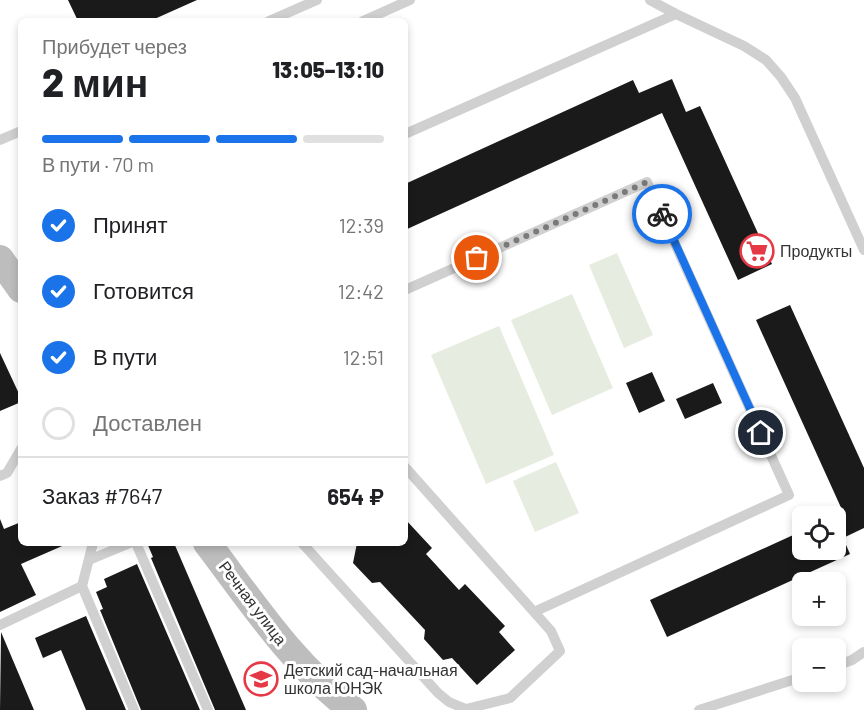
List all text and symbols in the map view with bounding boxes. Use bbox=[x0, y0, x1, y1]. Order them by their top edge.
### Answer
text: Прибудет через bbox=[42, 34, 187, 58]
text: 13:05–13:10 bbox=[272, 56, 384, 82]
text: 2 мин bbox=[42, 58, 148, 105]
text: В пути · 70 m bbox=[42, 152, 154, 176]
courier bbox=[632, 184, 692, 244]
icon: bike bbox=[646, 198, 679, 231]
icon: check bbox=[42, 209, 75, 242]
text: Принят bbox=[93, 211, 167, 237]
text: 12:39 bbox=[339, 213, 384, 237]
pin bbox=[451, 232, 502, 283]
supermarket icon: Продукты bbox=[739, 233, 775, 269]
icon: bag bbox=[460, 241, 493, 274]
place label: Продукты bbox=[780, 241, 852, 260]
icon: check bbox=[42, 275, 75, 308]
text: Готовится bbox=[93, 277, 194, 303]
text: 12:42 bbox=[338, 279, 384, 303]
icon: check bbox=[42, 341, 75, 374]
text: В пути bbox=[93, 343, 157, 369]
text: 12:51 bbox=[343, 345, 384, 369]
pin bbox=[735, 407, 786, 458]
text: Доставлен bbox=[93, 409, 202, 435]
icon: home bbox=[744, 416, 777, 449]
text: Заказ #7647 bbox=[42, 482, 162, 508]
text: 654 ₽ bbox=[327, 483, 384, 509]
map controls bbox=[792, 506, 846, 692]
button: locate bbox=[792, 506, 846, 560]
street label: Речная улица bbox=[216, 557, 291, 649]
button: + bbox=[792, 572, 846, 626]
button: − bbox=[792, 638, 846, 692]
place label: Детский сад-начальная школа ЮНЭК bbox=[284, 660, 458, 697]
school or university icon: Детский сад-начальная школа ЮНЭК bbox=[243, 661, 279, 697]

